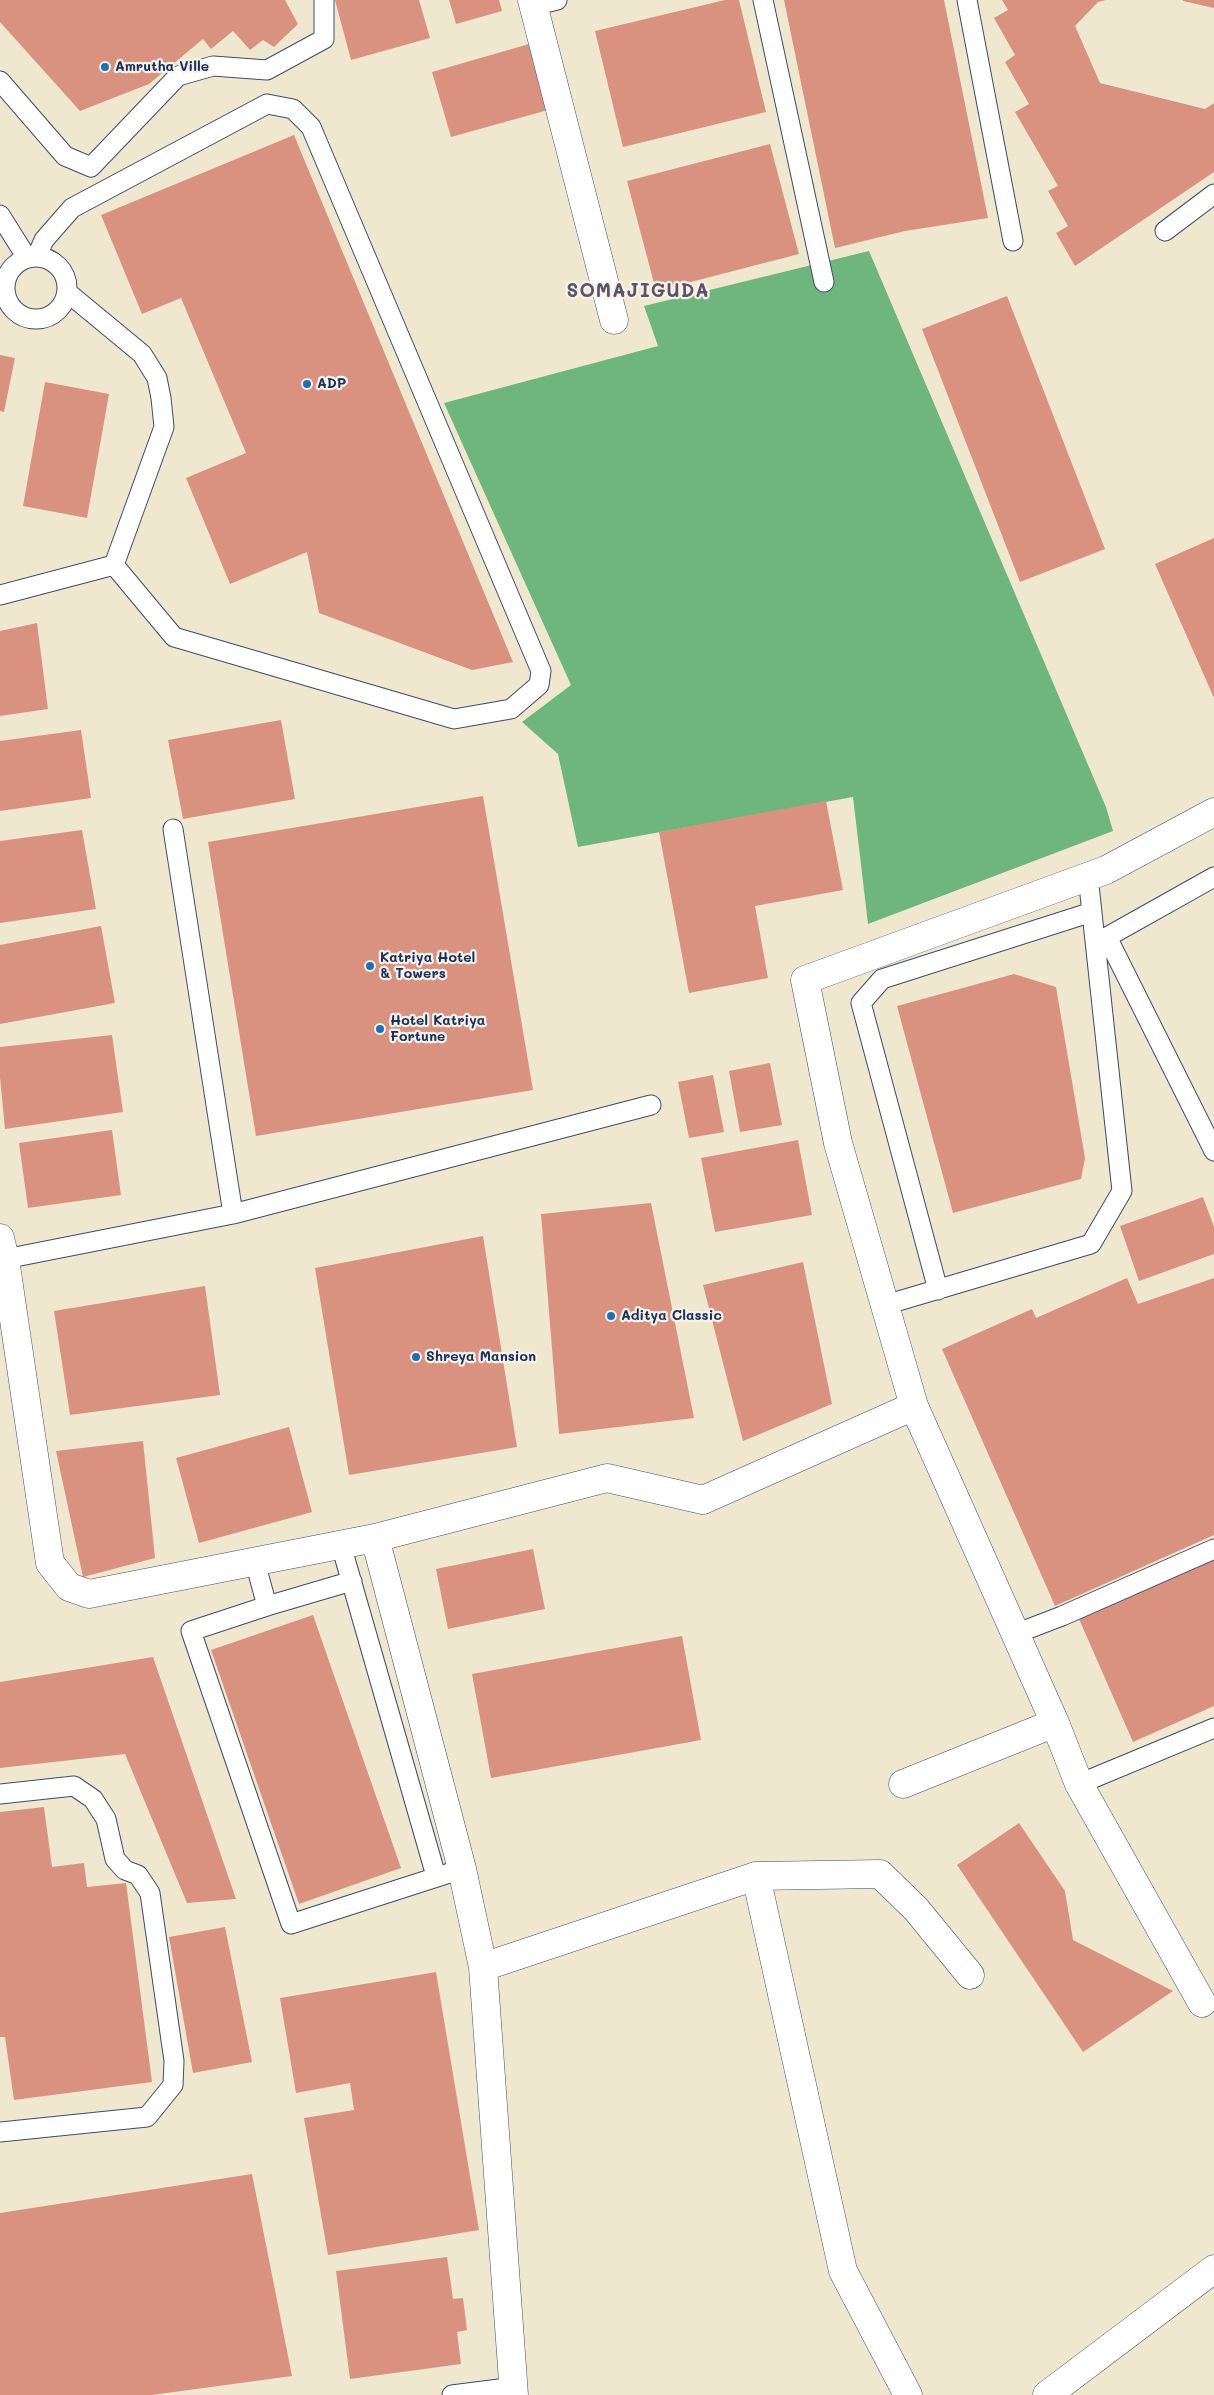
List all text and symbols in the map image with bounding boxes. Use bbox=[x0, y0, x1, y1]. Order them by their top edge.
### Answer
place label: Amrutha Ville bbox=[115, 59, 209, 75]
marker: Amrutha Ville bbox=[99, 61, 111, 73]
district label: SOMAJIGUDA bbox=[565, 280, 711, 302]
place label: ADP bbox=[317, 376, 346, 392]
marker: ADP bbox=[301, 378, 313, 390]
place label: Katriya Hotel & Towers bbox=[380, 950, 475, 982]
marker: Katriya Hotel & Towers bbox=[364, 960, 376, 972]
place label: Hotel Katriya Fortune bbox=[390, 1013, 485, 1046]
marker: Hotel Katriya Fortune bbox=[374, 1023, 386, 1035]
place label: Aditya Classic bbox=[621, 1308, 722, 1324]
marker: Aditya Classic bbox=[605, 1310, 617, 1322]
place label: Shreya Mansion bbox=[426, 1349, 536, 1365]
marker: Shreya Mansion bbox=[410, 1351, 422, 1363]

